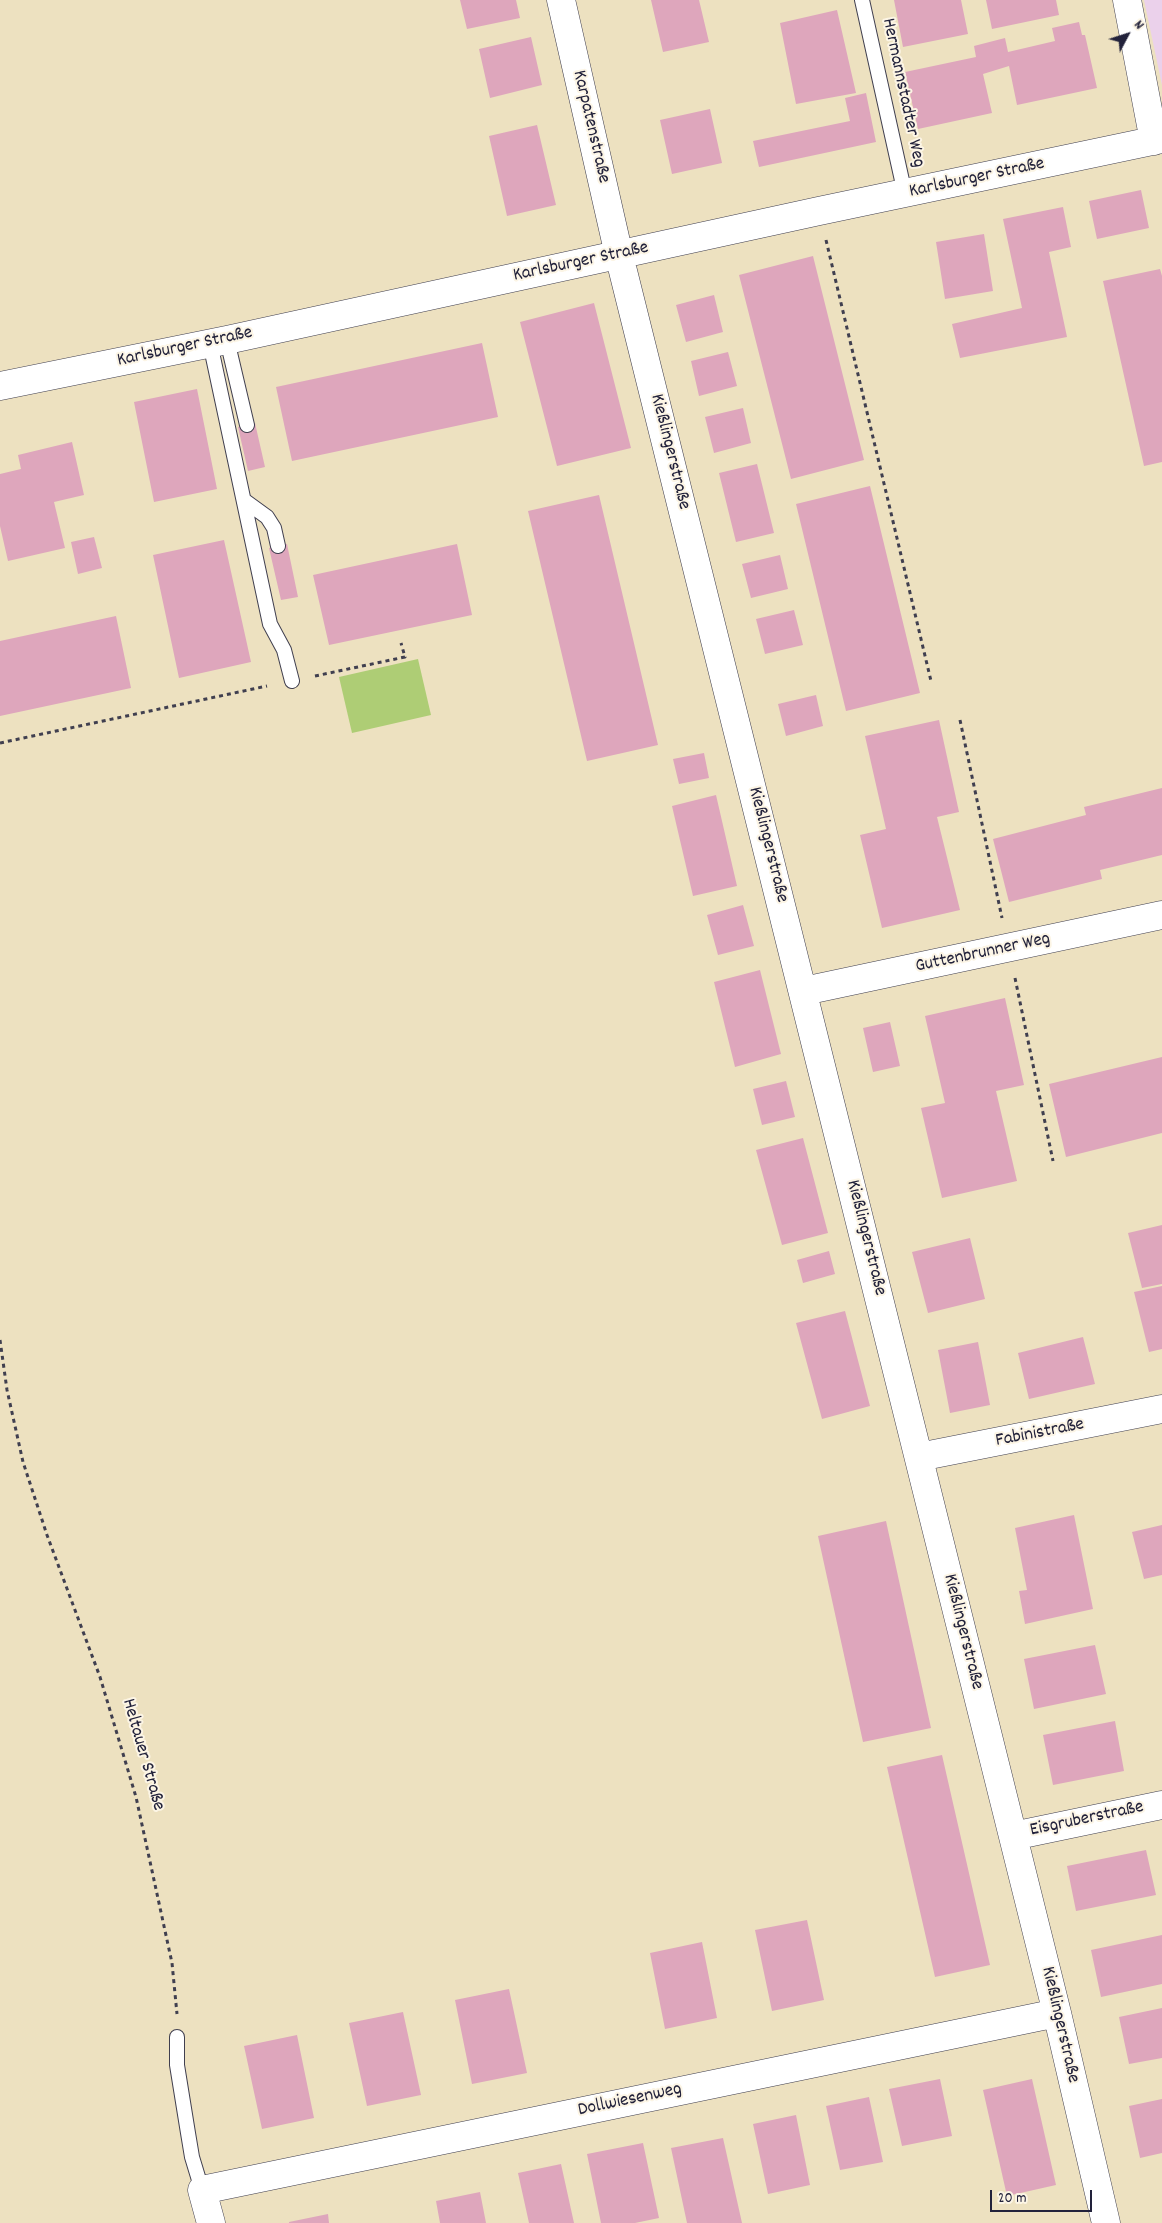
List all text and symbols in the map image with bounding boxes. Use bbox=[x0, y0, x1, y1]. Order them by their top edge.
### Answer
north arrow bbox=[1102, 10, 1152, 60]
street label: Hermannstadter Weg bbox=[875, 16, 929, 170]
text: N bbox=[1129, 16, 1148, 34]
street label: Karpatenstraße bbox=[566, 68, 614, 186]
street label: Karlsburger Straße bbox=[907, 154, 1047, 204]
street label: Karlsburger Straße bbox=[511, 238, 651, 288]
street label: Karlsburger Straße bbox=[115, 323, 255, 373]
street label: Kießlingerstraße bbox=[644, 392, 694, 512]
street label: Kießlingerstraße bbox=[742, 785, 792, 905]
street label: Guttenbrunner Weg bbox=[913, 929, 1053, 979]
street label: Kießlingerstraße bbox=[840, 1178, 890, 1298]
street label: Fabinistraße bbox=[994, 1414, 1086, 1454]
street label: Kießlingerstraße bbox=[937, 1572, 987, 1692]
street label: Heltauer Straße bbox=[115, 1696, 169, 1814]
street label: Eisgruberstraße bbox=[1028, 1797, 1146, 1843]
street label: Kießlingerstraße bbox=[1035, 1965, 1083, 2085]
street label: Dollwiesenweg bbox=[576, 2079, 684, 2123]
scale bar bbox=[992, 2180, 1094, 2212]
text: 20 m bbox=[998, 2188, 1026, 2210]

